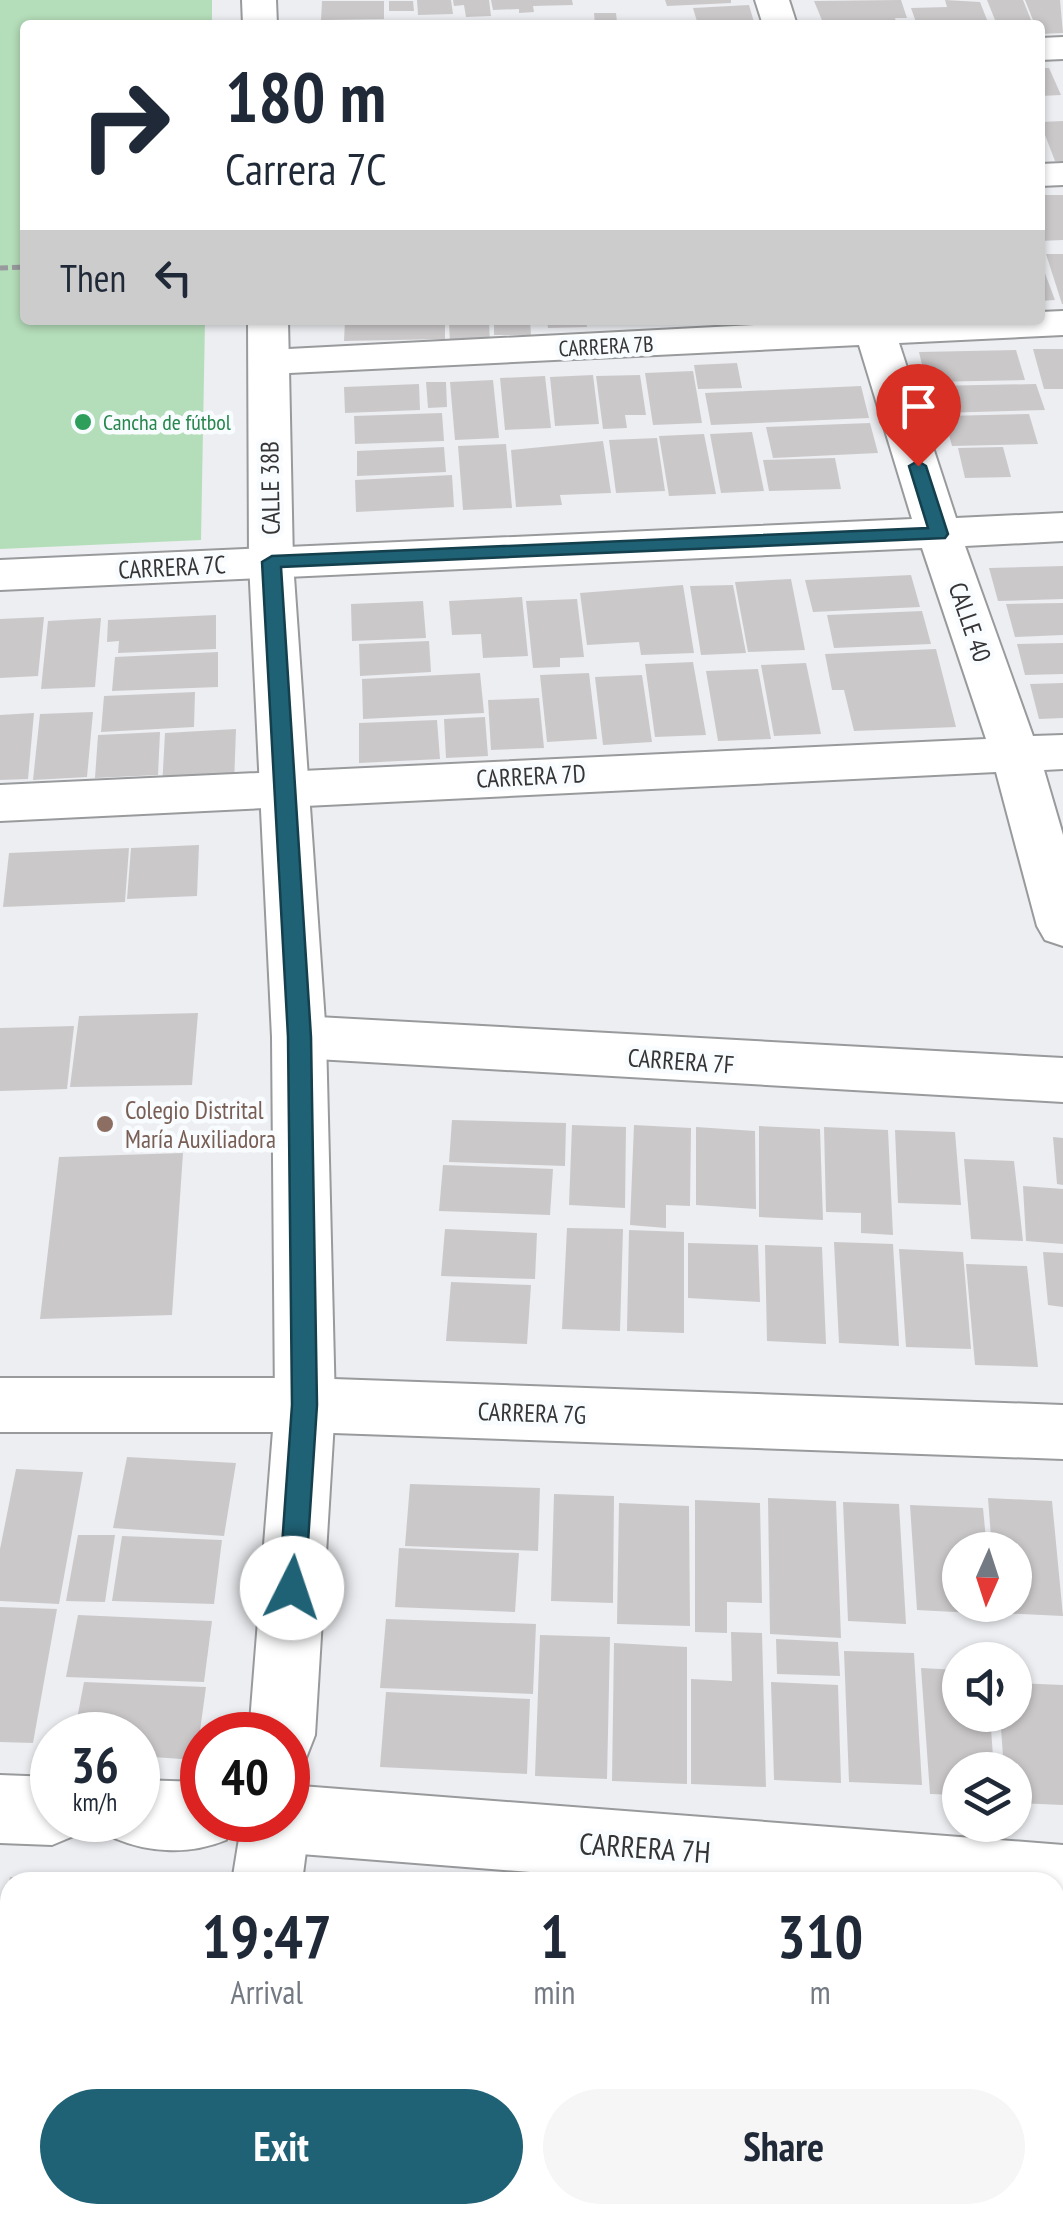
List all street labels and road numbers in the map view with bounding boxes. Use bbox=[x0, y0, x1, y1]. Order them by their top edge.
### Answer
street label: CARRERA 7B bbox=[558, 330, 654, 362]
street label: CALLE 38B bbox=[253, 441, 287, 535]
street label: CARRERA 7C bbox=[117, 548, 227, 586]
street label: CALLE 40 bbox=[942, 578, 998, 666]
street label: CARRERA 7D bbox=[475, 757, 587, 795]
street label: CARRERA 7F bbox=[627, 1041, 735, 1081]
street label: CARRERA 7G bbox=[477, 1395, 587, 1431]
street label: CARRERA 7H bbox=[578, 1823, 712, 1871]

